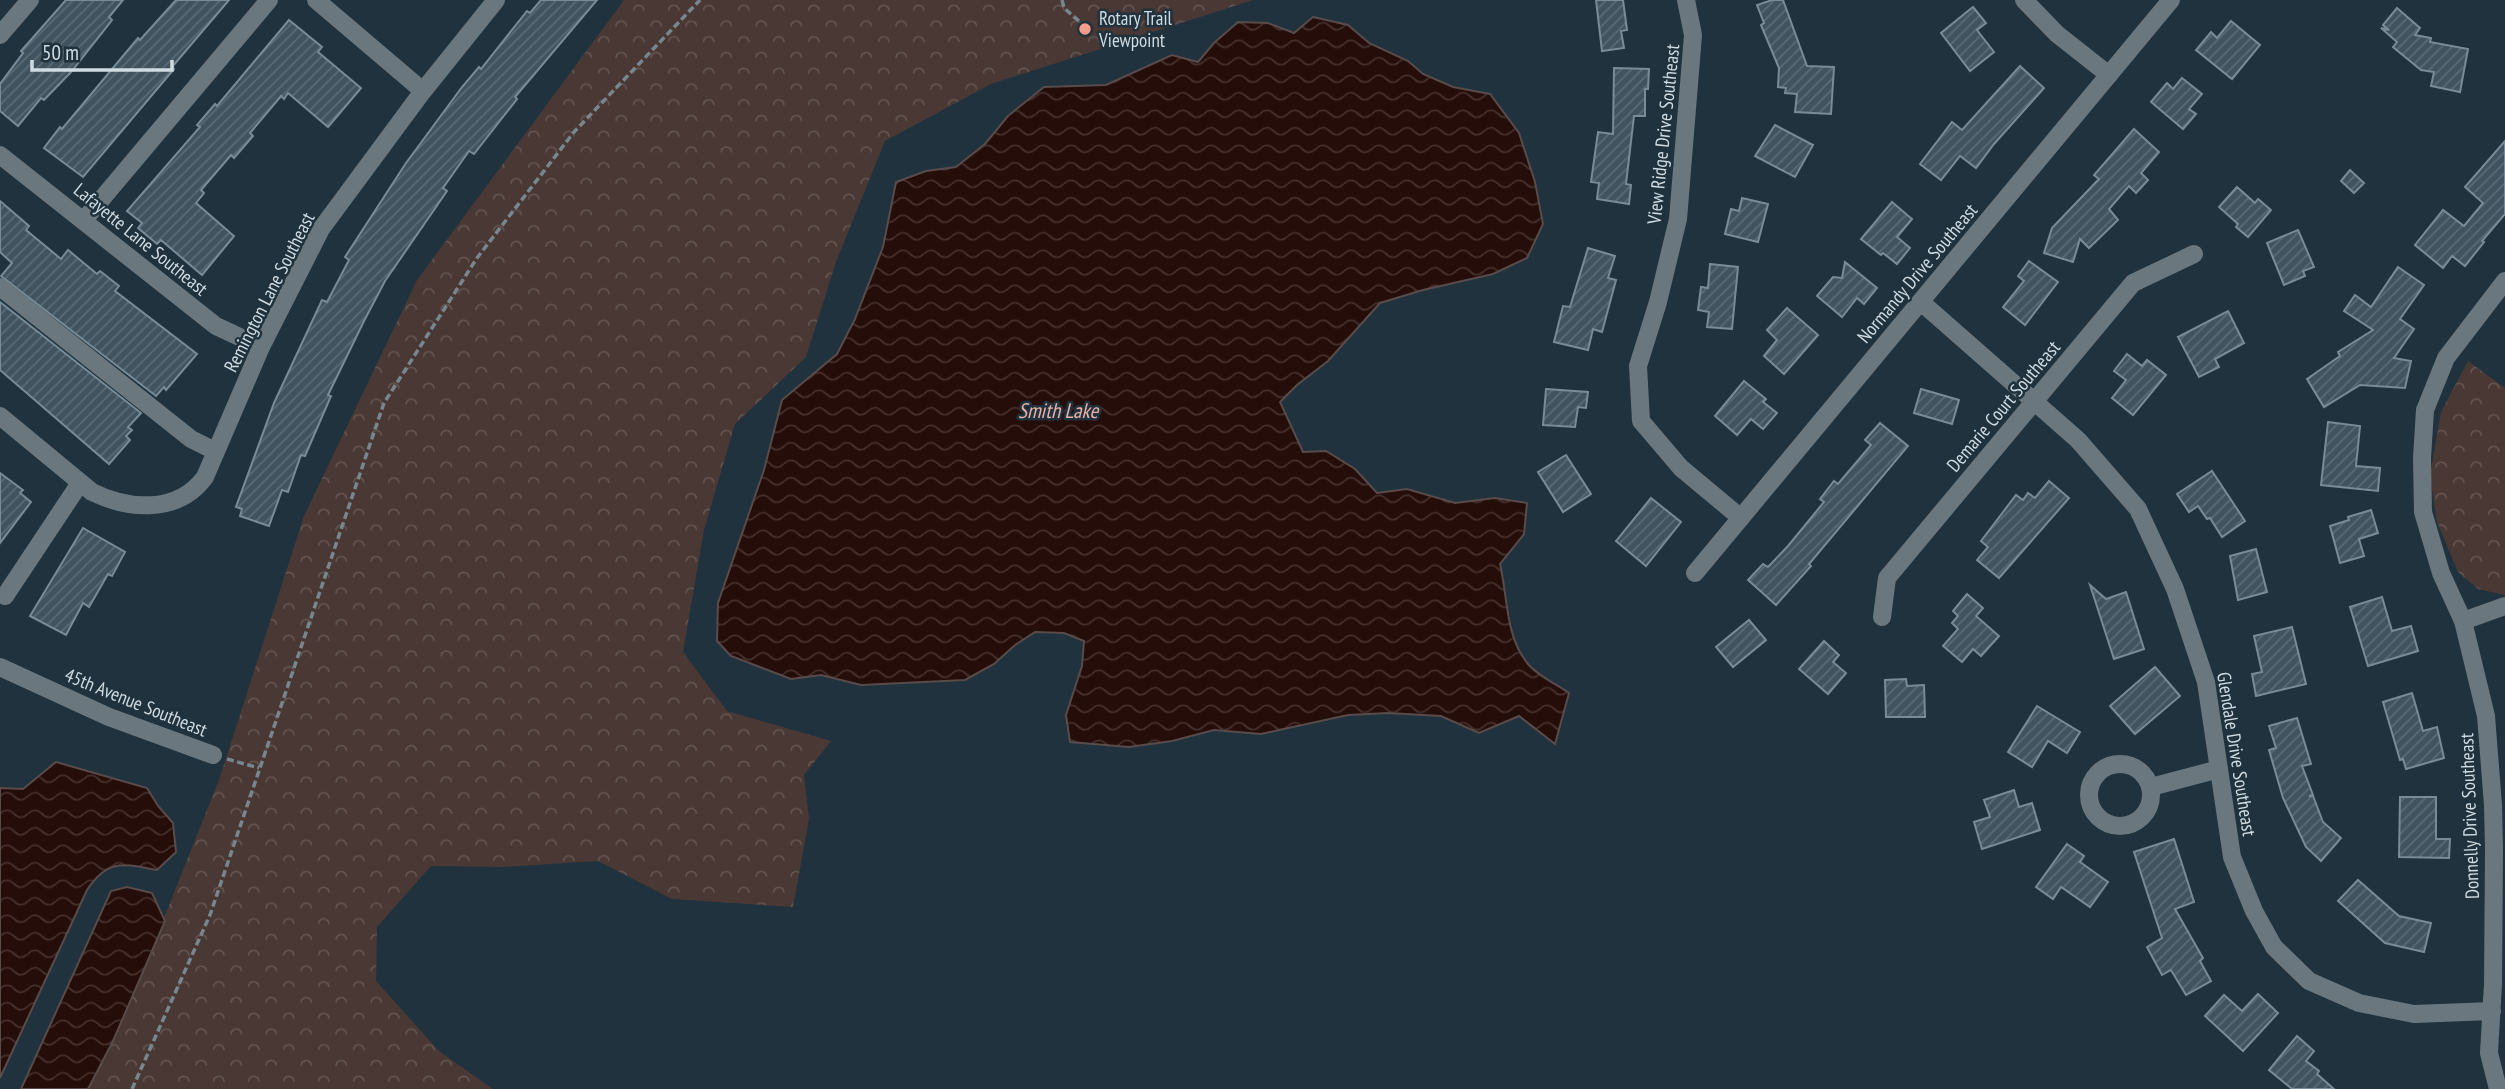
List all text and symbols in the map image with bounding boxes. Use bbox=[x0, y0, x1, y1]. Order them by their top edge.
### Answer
place label: Rotary Trail Viewpoint bbox=[1098, 6, 1173, 52]
marker: Rotary Trail Viewpoint bbox=[1077, 21, 1093, 37]
scale bar bbox=[32, 28, 172, 72]
text: 50 m bbox=[42, 39, 79, 66]
street label: View Ridge Drive Southeast bbox=[1642, 42, 1684, 226]
street label: Lafayette Lane Southeast bbox=[69, 178, 213, 301]
street label: Normandy Drive Southeast bbox=[1852, 198, 1983, 348]
street label: Remington Lane Southeast bbox=[218, 208, 320, 376]
street label: Demarie Court Southeast bbox=[1941, 335, 2065, 476]
water label: Smith Lake bbox=[1018, 397, 1099, 424]
street label: 45th Avenue Southeast bbox=[61, 662, 211, 742]
street label: Glendale Drive Southeast bbox=[2212, 670, 2262, 839]
street label: Donnelly Drive Southeast bbox=[2454, 732, 2484, 899]

